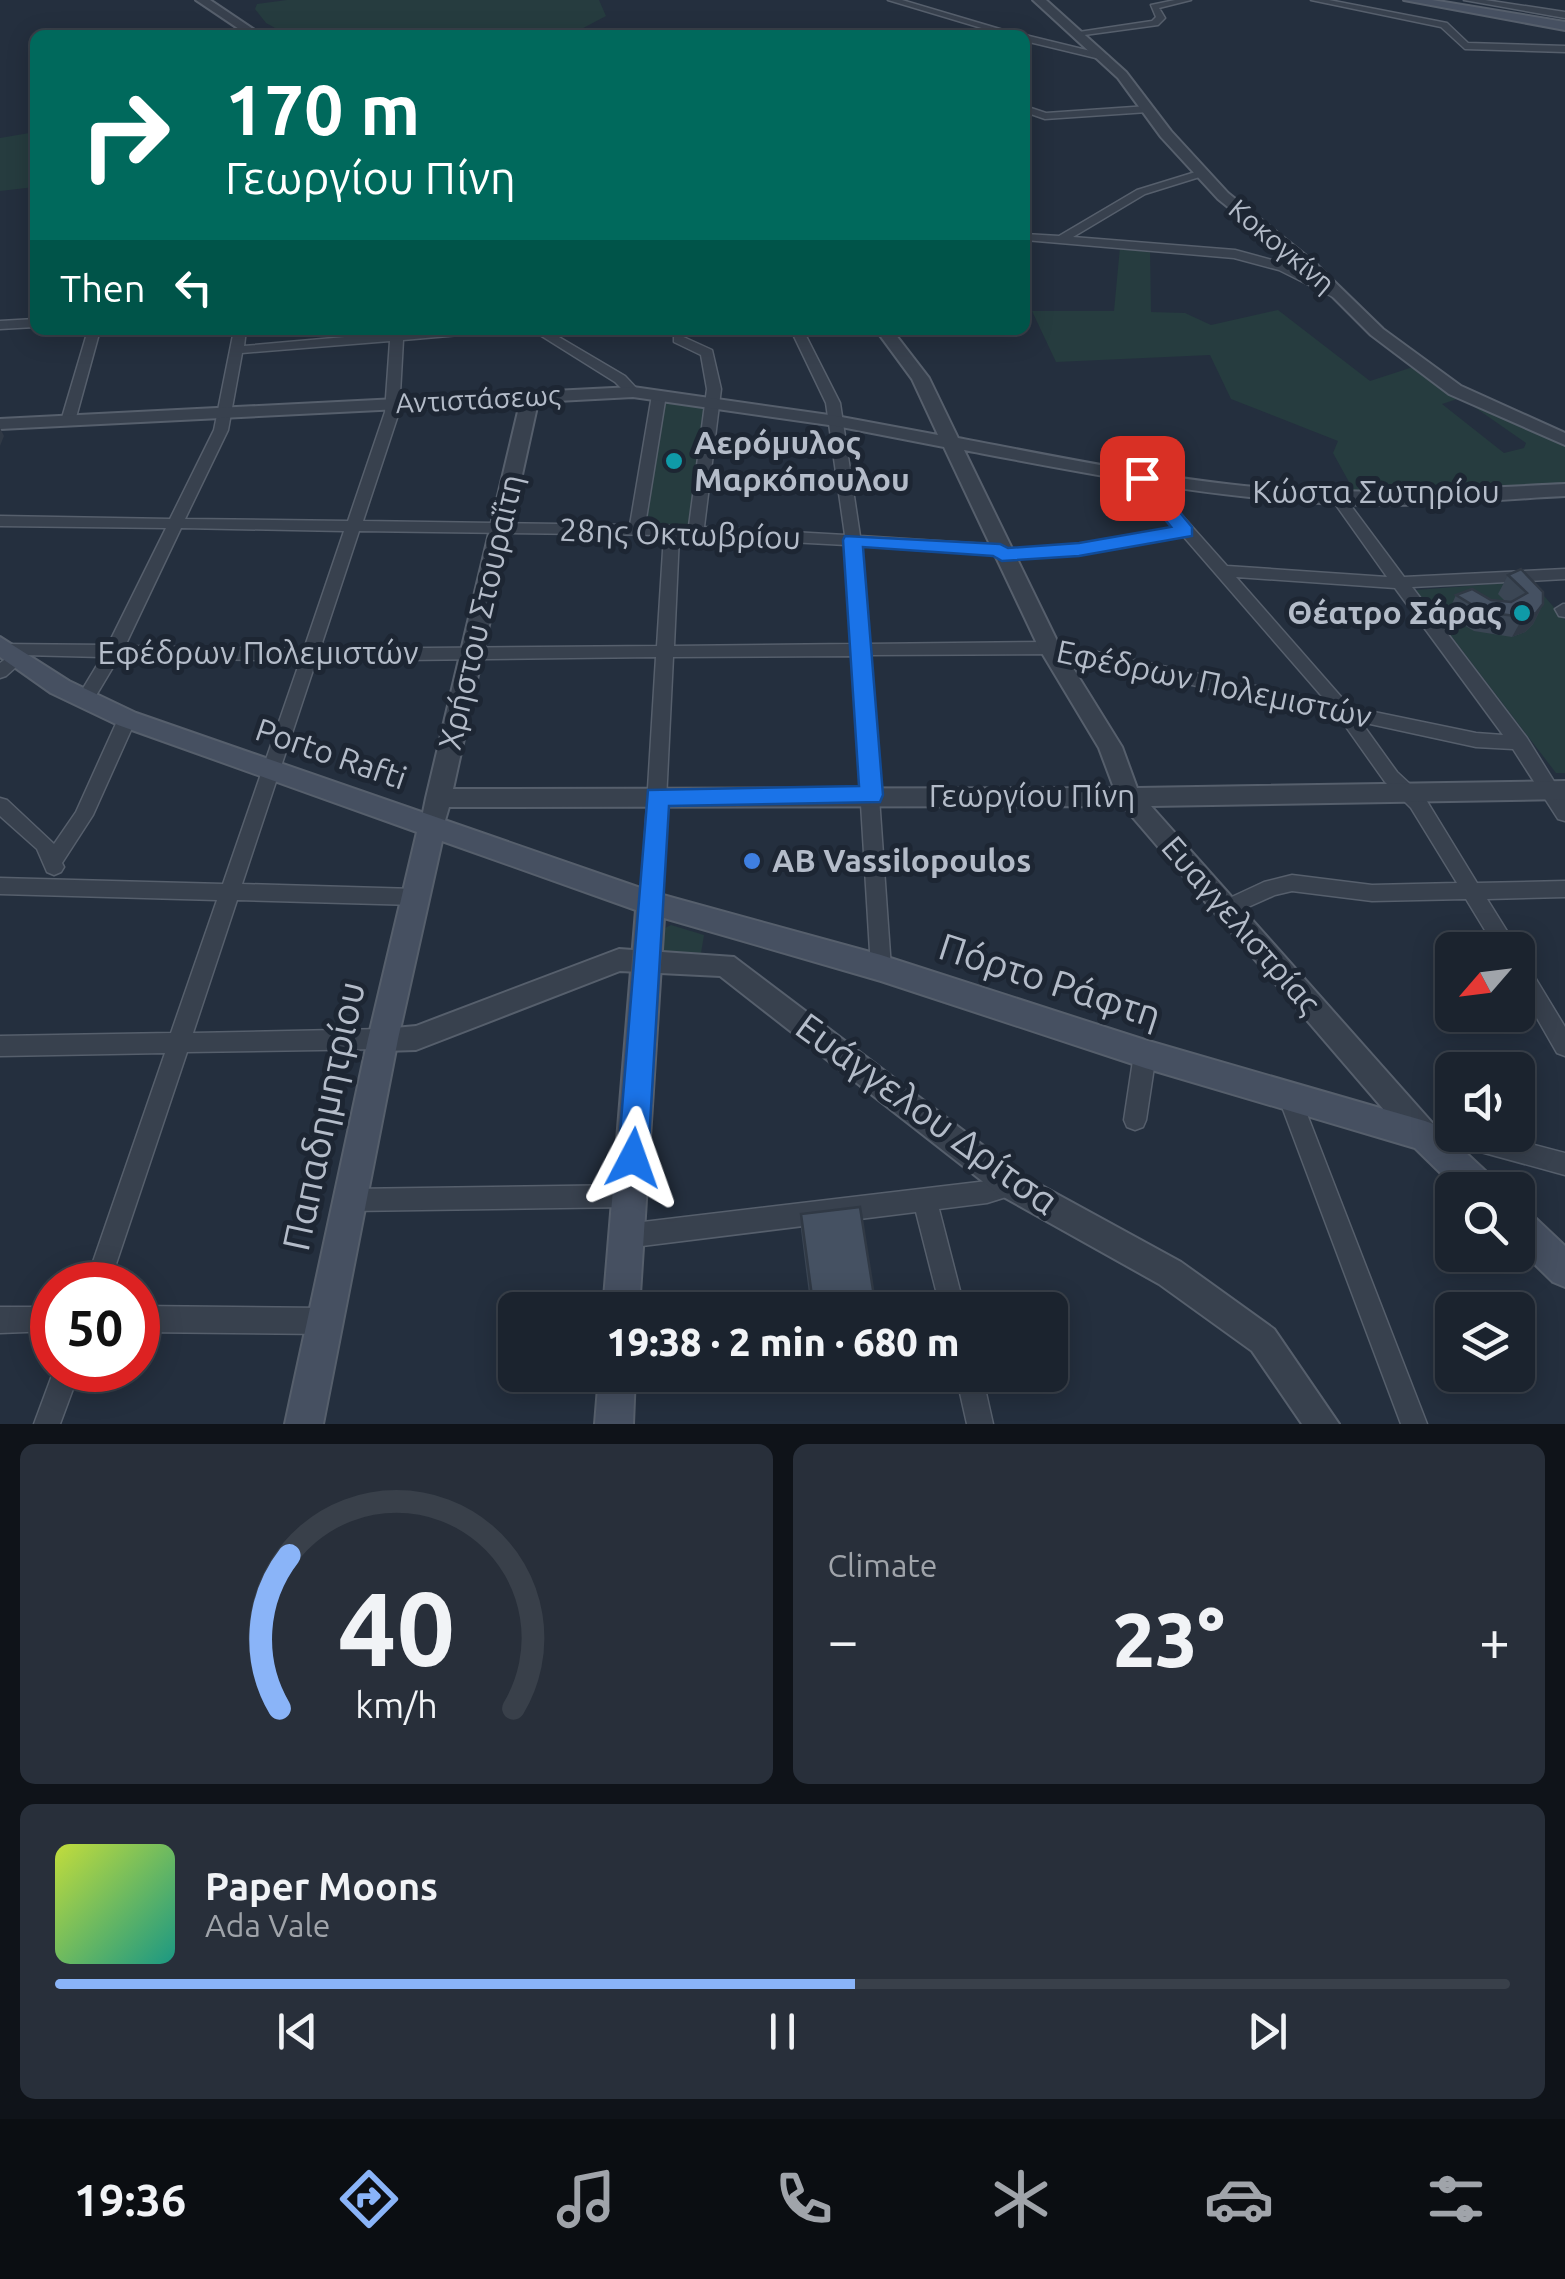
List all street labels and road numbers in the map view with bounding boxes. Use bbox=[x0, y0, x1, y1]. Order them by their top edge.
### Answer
street label: Κοκογκίνη bbox=[1223, 193, 1341, 299]
street label: Αντιστάσεως bbox=[395, 379, 562, 419]
street label: Χρήστου Στουραΐτη bbox=[431, 471, 529, 753]
street label: Κώστα Σωτηρίου bbox=[1252, 473, 1500, 509]
street label: 28ης Οκτωβρίου bbox=[559, 511, 801, 556]
street label: Εφέδρων Πολεμιστών bbox=[1054, 632, 1375, 734]
street label: Εφέδρων Πολεμιστών bbox=[98, 634, 418, 670]
street label: Porto Rafti bbox=[251, 710, 411, 796]
street label: Γεωργίου Πίνη bbox=[929, 777, 1135, 813]
street label: Ευαγγελιστρίας bbox=[1154, 829, 1328, 1021]
street label: Πόρτο Ράφτη bbox=[934, 924, 1166, 1036]
street label: Παπαδημητρίου bbox=[274, 977, 372, 1254]
street label: Ευάγγελου Δρίτσα bbox=[789, 1004, 1067, 1222]

